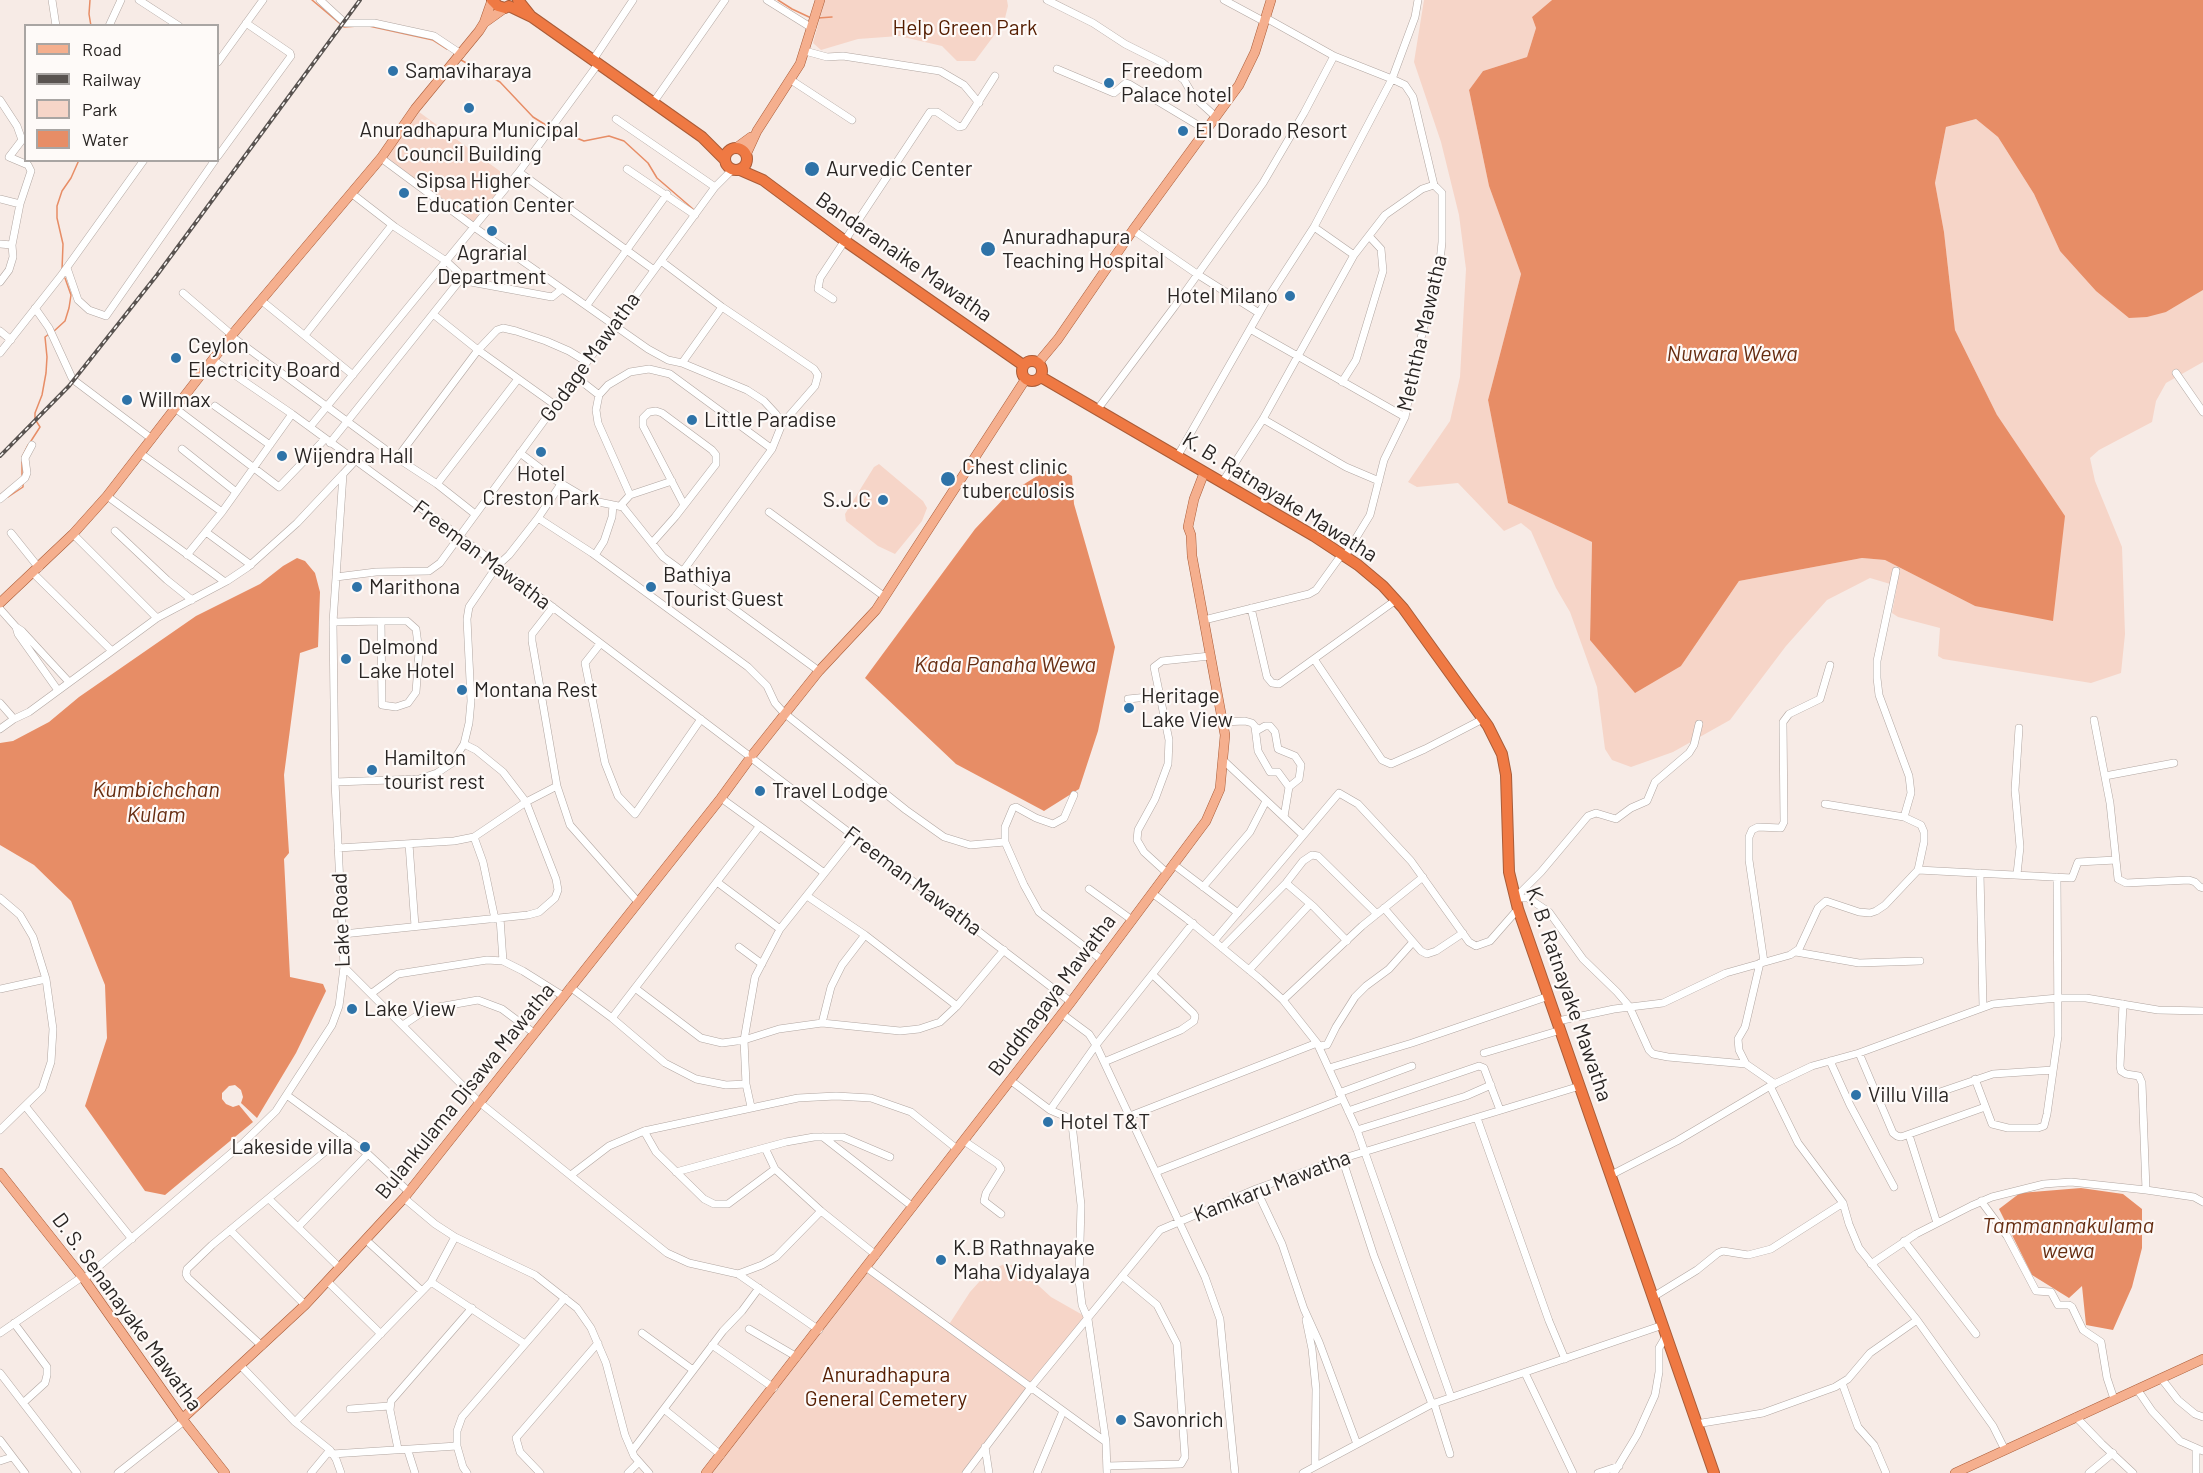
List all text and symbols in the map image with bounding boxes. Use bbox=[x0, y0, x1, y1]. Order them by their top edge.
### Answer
park label: Help Green Park bbox=[892, 15, 1038, 41]
legend bbox=[24, 24, 219, 162]
text: Road bbox=[82, 38, 122, 60]
place label: Samaviharaya bbox=[405, 58, 532, 84]
place label: Freedom Palace hotel bbox=[1121, 58, 1232, 108]
marker: Samaviharaya bbox=[386, 64, 400, 78]
text: Railway bbox=[82, 68, 141, 90]
marker: Freedom Palace hotel bbox=[1102, 76, 1116, 90]
text: Park bbox=[82, 98, 117, 120]
marker: Anuradhapura Municipal Council Building bbox=[462, 101, 476, 115]
place label: Anuradhapura Municipal Council Building bbox=[360, 117, 578, 167]
place label: El Dorado Resort bbox=[1195, 118, 1348, 144]
marker: El Dorado Resort bbox=[1176, 124, 1190, 138]
text: Water bbox=[82, 128, 129, 150]
place label: Aurvedic Center bbox=[826, 156, 972, 182]
marker: Aurvedic Center bbox=[803, 160, 821, 178]
place label: Sipsa Higher Education Center bbox=[416, 168, 574, 218]
marker: Sipsa Higher Education Center bbox=[397, 186, 411, 200]
street label: Bandaranaike Mawatha bbox=[811, 187, 997, 327]
marker: Agrarial Department bbox=[485, 224, 499, 238]
place label: Anuradhapura Teaching Hospital bbox=[1002, 224, 1164, 274]
place label: Agrarial Department bbox=[437, 240, 547, 290]
marker: Anuradhapura Teaching Hospital bbox=[979, 240, 997, 258]
street label: Meththa Mawatha bbox=[1392, 252, 1452, 414]
place label: Hotel Milano bbox=[1167, 283, 1278, 309]
street label: Godage Mawatha bbox=[535, 287, 645, 427]
marker: Hotel Milano bbox=[1283, 289, 1297, 303]
place label: Ceylon Electricity Board bbox=[188, 333, 340, 383]
water label: Nuwara Wewa bbox=[1666, 341, 1798, 367]
marker: Ceylon Electricity Board bbox=[169, 351, 183, 365]
place label: Willmax bbox=[139, 387, 211, 413]
marker: Willmax bbox=[120, 393, 134, 407]
place label: Little Paradise bbox=[704, 407, 836, 433]
marker: Little Paradise bbox=[685, 413, 699, 427]
street label: K. B. Ratnayake Mawatha bbox=[1178, 427, 1382, 567]
place label: Wijendra Hall bbox=[294, 443, 413, 469]
marker: Hotel Creston Park bbox=[534, 445, 548, 459]
marker: Wijendra Hall bbox=[275, 449, 289, 463]
place label: Chest clinic tuberculosis bbox=[962, 454, 1075, 504]
place label: Hotel Creston Park bbox=[483, 461, 599, 511]
marker: Chest clinic tuberculosis bbox=[939, 470, 957, 488]
place label: S.J.C bbox=[823, 487, 871, 513]
marker: S.J.C bbox=[876, 493, 890, 507]
street label: Freeman Mawatha bbox=[408, 495, 556, 615]
place label: Bathiya Tourist Guest bbox=[663, 562, 784, 612]
place label: Marithona bbox=[369, 574, 460, 600]
marker: Marithona bbox=[350, 580, 364, 594]
marker: Bathiya Tourist Guest bbox=[644, 580, 658, 594]
place label: Delmond Lake Hotel bbox=[358, 634, 455, 684]
marker: Delmond Lake Hotel bbox=[339, 652, 353, 666]
water label: Kada Panaha Wewa bbox=[914, 652, 1096, 678]
place label: Montana Rest bbox=[474, 677, 598, 703]
marker: Montana Rest bbox=[455, 683, 469, 697]
place label: Heritage Lake View bbox=[1141, 683, 1233, 733]
marker: Heritage Lake View bbox=[1122, 701, 1136, 715]
place label: Hamilton tourist rest bbox=[384, 745, 485, 795]
marker: Hamilton tourist rest bbox=[365, 763, 379, 777]
water label: Kumbichchan Kulam bbox=[92, 777, 220, 828]
place label: Travel Lodge bbox=[772, 778, 888, 804]
marker: Travel Lodge bbox=[753, 784, 767, 798]
street label: Freeman Mawatha bbox=[839, 821, 987, 941]
street label: Lake Road bbox=[327, 872, 355, 968]
street label: K. B. Ratnayake Mawatha bbox=[1520, 883, 1618, 1105]
street label: Buddhagaya Mawatha bbox=[983, 909, 1121, 1081]
street label: Bulankulama Disawa Mawatha bbox=[370, 978, 560, 1204]
place label: Lake View bbox=[364, 996, 456, 1022]
marker: Lake View bbox=[345, 1002, 359, 1016]
place label: Villu Villa bbox=[1868, 1082, 1949, 1108]
marker: Villu Villa bbox=[1849, 1088, 1863, 1102]
place label: Hotel T&T bbox=[1060, 1109, 1150, 1135]
marker: Hotel T&T bbox=[1041, 1115, 1055, 1129]
place label: Lakeside villa bbox=[231, 1134, 353, 1160]
marker: Lakeside villa bbox=[358, 1140, 372, 1154]
street label: Kamkaru Mawatha bbox=[1190, 1145, 1354, 1227]
street label: D. S. Senanayake Mawatha bbox=[47, 1208, 207, 1416]
water label: Tammannakulama wewa bbox=[1982, 1213, 2154, 1264]
place label: K.B Rathnayake Maha Vidyalaya bbox=[953, 1235, 1095, 1285]
marker: K.B Rathnayake Maha Vidyalaya bbox=[934, 1253, 948, 1267]
park label: Anuradhapura General Cemetery bbox=[805, 1362, 967, 1412]
place label: Savonrich bbox=[1133, 1407, 1223, 1433]
marker: Savonrich bbox=[1114, 1413, 1128, 1427]

